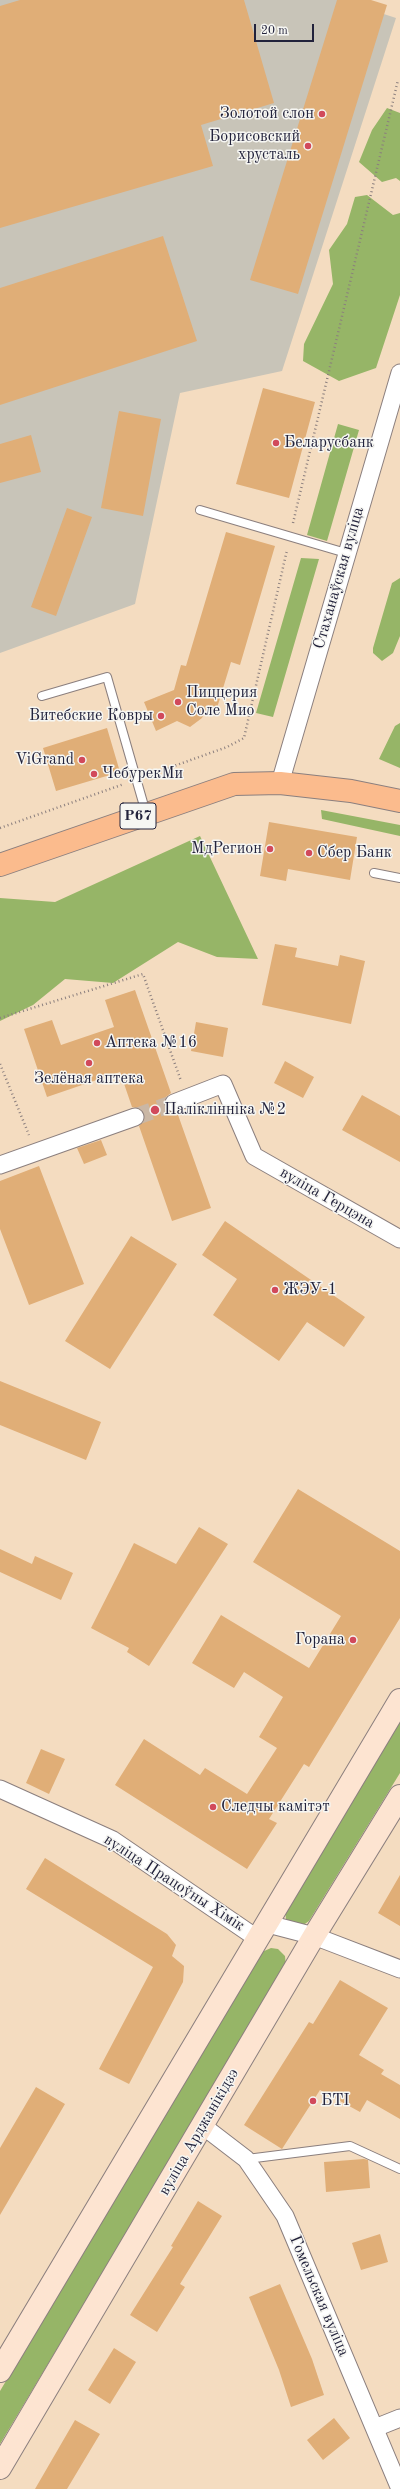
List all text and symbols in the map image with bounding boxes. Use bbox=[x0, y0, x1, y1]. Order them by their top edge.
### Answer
scale bar bbox=[256, 16, 316, 42]
text: 20 m bbox=[261, 25, 288, 37]
place label: Золотой слон bbox=[220, 104, 314, 124]
marker: Золотой слон bbox=[317, 109, 327, 119]
place label: Борисовский хрусталь bbox=[209, 127, 300, 165]
marker: Борисовский хрусталь bbox=[303, 141, 313, 151]
place label: Беларусбанк bbox=[284, 433, 374, 453]
marker: Беларусбанк bbox=[271, 438, 281, 448]
street label: Стаханаўская вуліца bbox=[310, 505, 368, 651]
place label: Пиццерия Соле Мио bbox=[186, 683, 257, 721]
marker: Пиццерия Соле Мио bbox=[173, 697, 183, 707]
place label: Витебские Ковры bbox=[29, 706, 153, 726]
marker: Витебские Ковры bbox=[156, 711, 166, 721]
place label: ViGrand bbox=[15, 750, 74, 770]
marker: ViGrand bbox=[77, 755, 87, 765]
place label: ЧебурекМи bbox=[102, 764, 183, 784]
marker: ЧебурекМи bbox=[89, 769, 99, 779]
road number: Р67 bbox=[120, 803, 156, 829]
place label: МдРегион bbox=[191, 839, 262, 859]
place label: Сбер Банк bbox=[317, 843, 392, 863]
marker: МдРегион bbox=[265, 844, 275, 854]
marker: Сбер Банк bbox=[304, 848, 314, 858]
place label: Аптека №16 bbox=[105, 1033, 197, 1053]
marker: Аптека №16 bbox=[92, 1038, 102, 1048]
marker: Зелёная аптека bbox=[84, 1058, 94, 1068]
place label: Зелёная аптека bbox=[34, 1069, 144, 1089]
place label: Паліклінніка №2 bbox=[164, 1100, 286, 1120]
marker: Паліклінніка №2 bbox=[149, 1104, 161, 1116]
street label: вуліца Герцэна bbox=[276, 1163, 378, 1233]
place label: ЖЭУ-1 bbox=[283, 1280, 337, 1300]
marker: ЖЭУ-1 bbox=[270, 1285, 280, 1295]
place label: Горана bbox=[295, 1630, 345, 1650]
marker: Горана bbox=[348, 1635, 358, 1645]
place label: Следчы камітэт bbox=[221, 1797, 330, 1817]
marker: Следчы камітэт bbox=[208, 1802, 218, 1812]
street label: вуліца Працоўны Хімік bbox=[100, 1830, 248, 1936]
street label: вуліца Арджанікідзэ bbox=[155, 2065, 243, 2199]
place label: БТІ bbox=[321, 2091, 350, 2111]
marker: БТІ bbox=[308, 2096, 318, 2106]
street label: Гомельская вуліца bbox=[285, 2233, 353, 2359]

